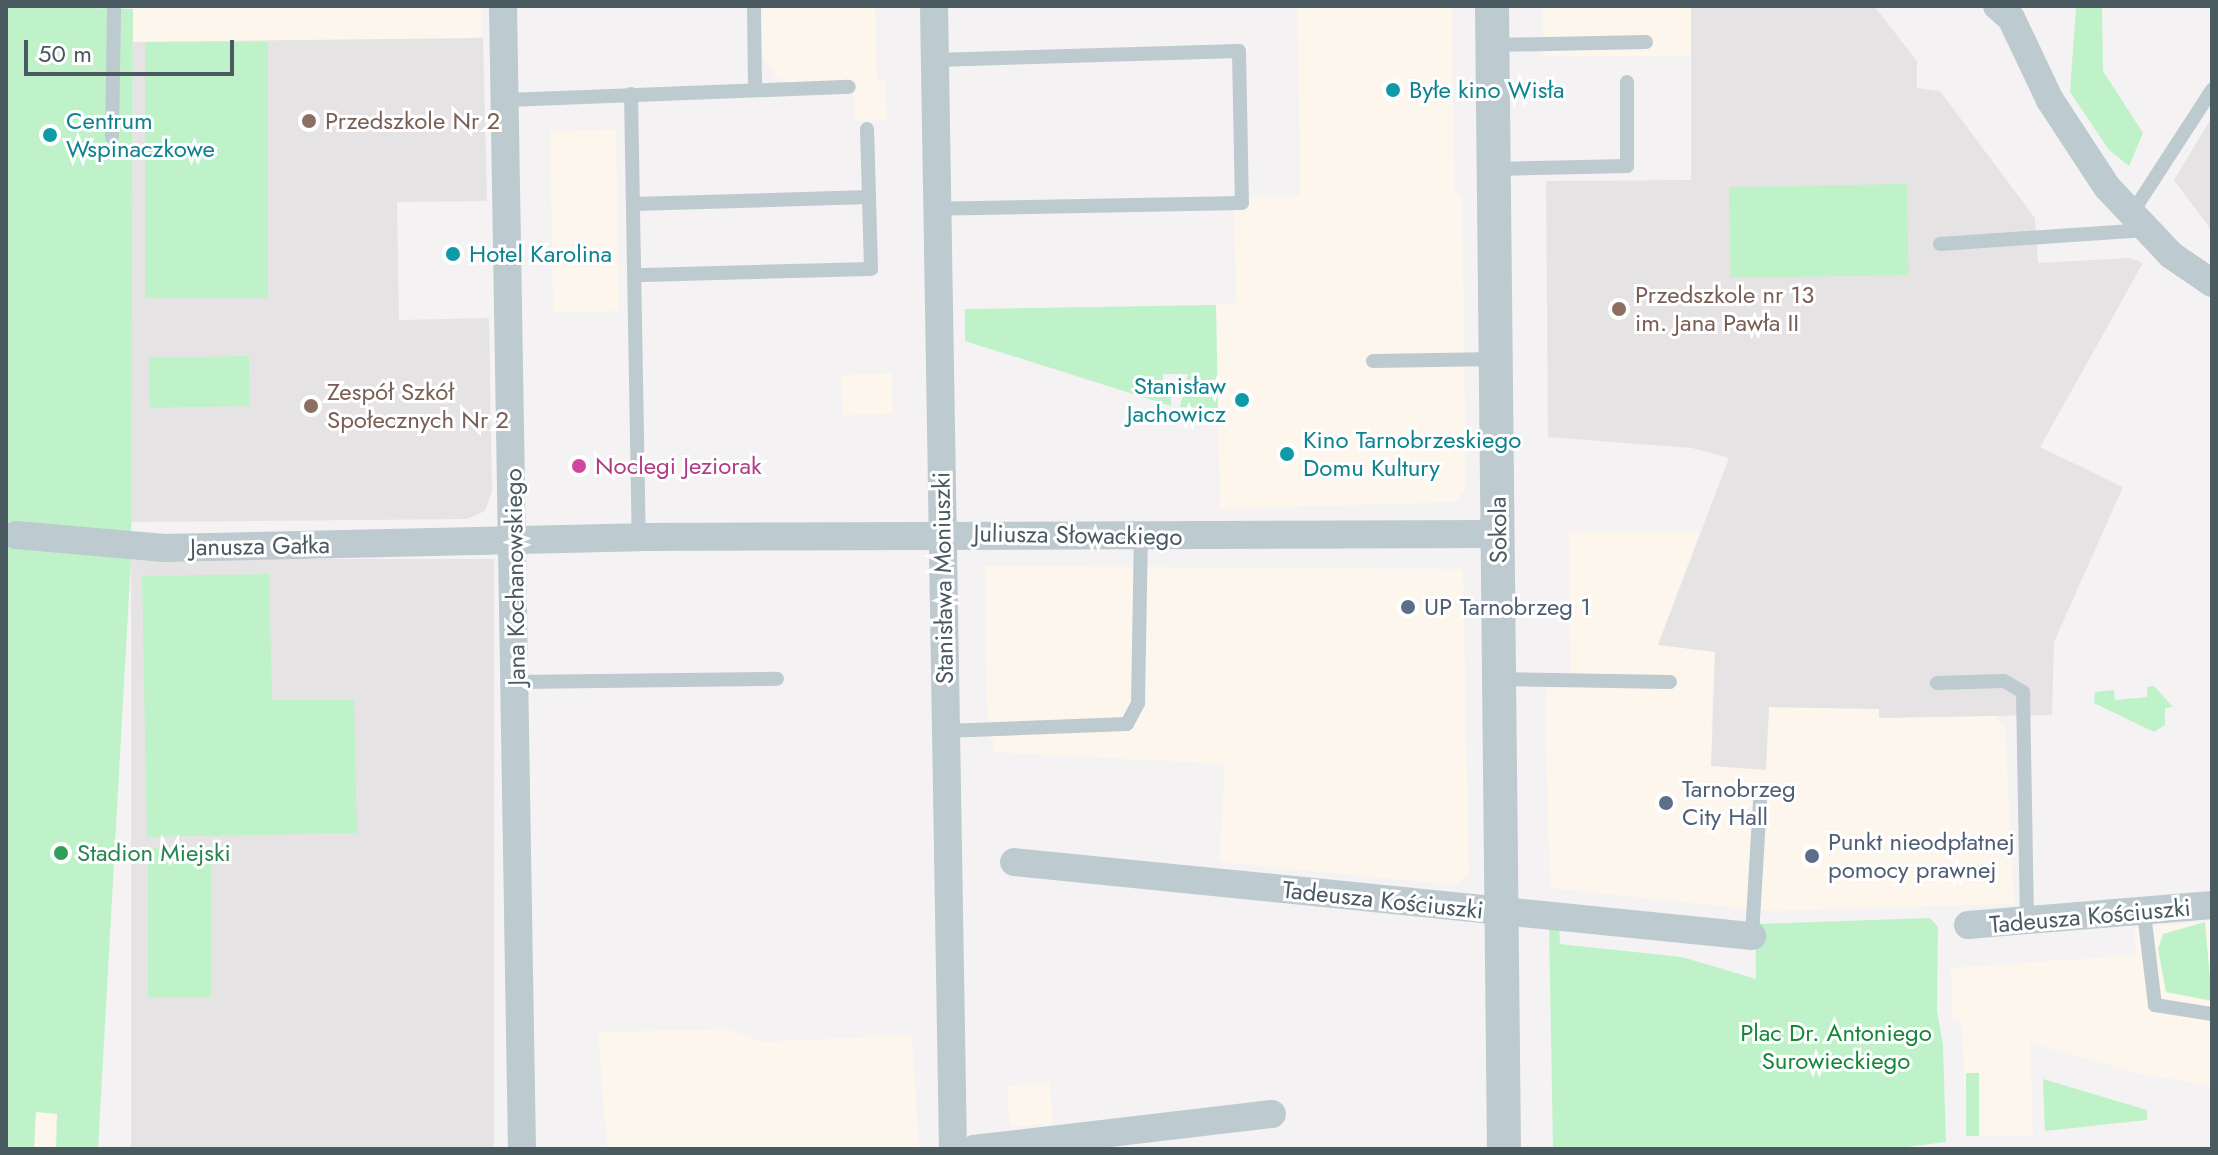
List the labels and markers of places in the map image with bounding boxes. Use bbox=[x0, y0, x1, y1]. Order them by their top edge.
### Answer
place label: Byłe kino Wisła bbox=[1409, 76, 1564, 104]
marker: Byłe kino Wisła bbox=[1384, 81, 1402, 99]
place label: Centrum Wspinaczkowe bbox=[66, 107, 215, 163]
place label: Przedszkole Nr 2 bbox=[325, 107, 500, 135]
marker: Przedszkole Nr 2 bbox=[300, 112, 318, 130]
marker: Centrum Wspinaczkowe bbox=[41, 126, 59, 144]
place label: Hotel Karolina bbox=[469, 240, 612, 268]
marker: Hotel Karolina bbox=[444, 245, 462, 263]
place label: Przedszkole nr 13 im. Jana Pawła II bbox=[1635, 281, 1814, 337]
marker: Przedszkole nr 13 im. Jana Pawła II bbox=[1610, 300, 1628, 318]
place label: Stanisław Jachowicz bbox=[1127, 372, 1226, 428]
place label: Zespół Szkół Społecznych Nr 2 bbox=[327, 378, 509, 434]
marker: Stanisław Jachowicz bbox=[1233, 391, 1251, 409]
marker: Zespół Szkół Społecznych Nr 2 bbox=[302, 397, 320, 415]
place label: Kino Tarnobrzeskiego Domu Kultury bbox=[1303, 426, 1521, 482]
marker: Kino Tarnobrzeskiego Domu Kultury bbox=[1278, 445, 1296, 463]
place label: Noclegi Jeziorak bbox=[595, 452, 762, 480]
marker: Noclegi Jeziorak bbox=[570, 457, 588, 475]
place label: UP Tarnobrzeg 1 bbox=[1424, 593, 1591, 621]
marker: UP Tarnobrzeg 1 bbox=[1399, 598, 1417, 616]
place label: Tarnobrzeg City Hall bbox=[1682, 775, 1796, 831]
marker: Tarnobrzeg City Hall bbox=[1657, 794, 1675, 812]
place label: Punkt nieodpłatnej pomocy prawnej bbox=[1828, 828, 2015, 884]
place label: Stadion Miejski bbox=[77, 839, 231, 867]
marker: Stadion Miejski bbox=[52, 844, 70, 862]
marker: Punkt nieodpłatnej pomocy prawnej bbox=[1803, 847, 1821, 865]

